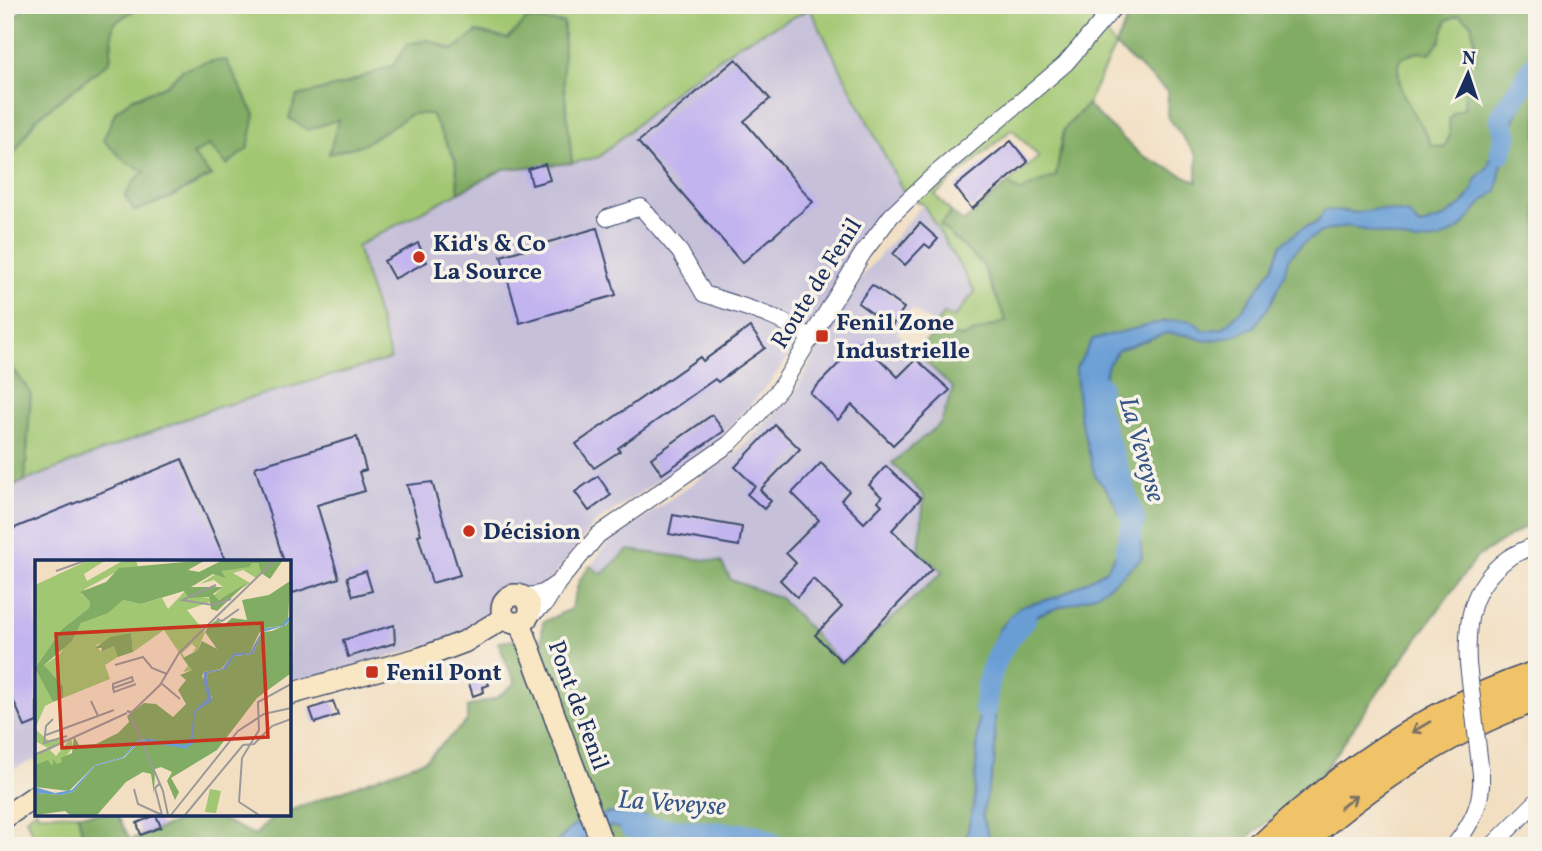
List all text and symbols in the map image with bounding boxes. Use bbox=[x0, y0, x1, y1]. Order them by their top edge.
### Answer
north arrow bbox=[1434, 38, 1504, 108]
text: N bbox=[1461, 46, 1477, 72]
street label: Route de Fenil bbox=[764, 212, 872, 356]
place label: Kid's & Co La Source bbox=[433, 228, 546, 290]
marker: Kid's & Co La Source bbox=[411, 249, 427, 265]
place label: Fenil Zone Industrielle bbox=[836, 307, 970, 369]
marker: Fenil Zone Industrielle bbox=[814, 328, 830, 344]
water label: La Veveyse bbox=[1109, 393, 1173, 507]
place label: Décision bbox=[483, 516, 581, 550]
marker: Décision bbox=[461, 523, 477, 539]
inset map bbox=[35, 560, 290, 816]
street label: Pont de Fenil bbox=[538, 636, 616, 775]
place label: Fenil Pont bbox=[386, 657, 502, 691]
marker: Fenil Pont bbox=[364, 664, 380, 680]
one-way arrow bbox=[1412, 720, 1432, 734]
water label: La Veveyse bbox=[617, 782, 727, 826]
one-way arrow bbox=[1339, 794, 1357, 809]

